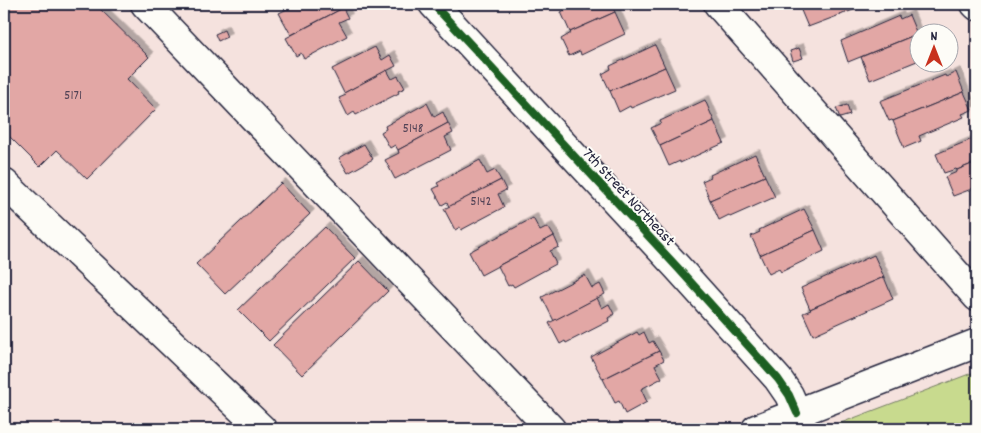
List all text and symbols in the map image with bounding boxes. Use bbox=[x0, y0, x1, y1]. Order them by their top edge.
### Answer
north arrow bbox=[908, 22, 958, 72]
text: N bbox=[931, 27, 938, 47]
house number: 5171 bbox=[64, 86, 82, 106]
house number: 5148 bbox=[403, 119, 424, 139]
street label: 7th Street Northeast bbox=[576, 143, 680, 252]
house number: 5142 bbox=[470, 192, 492, 212]

